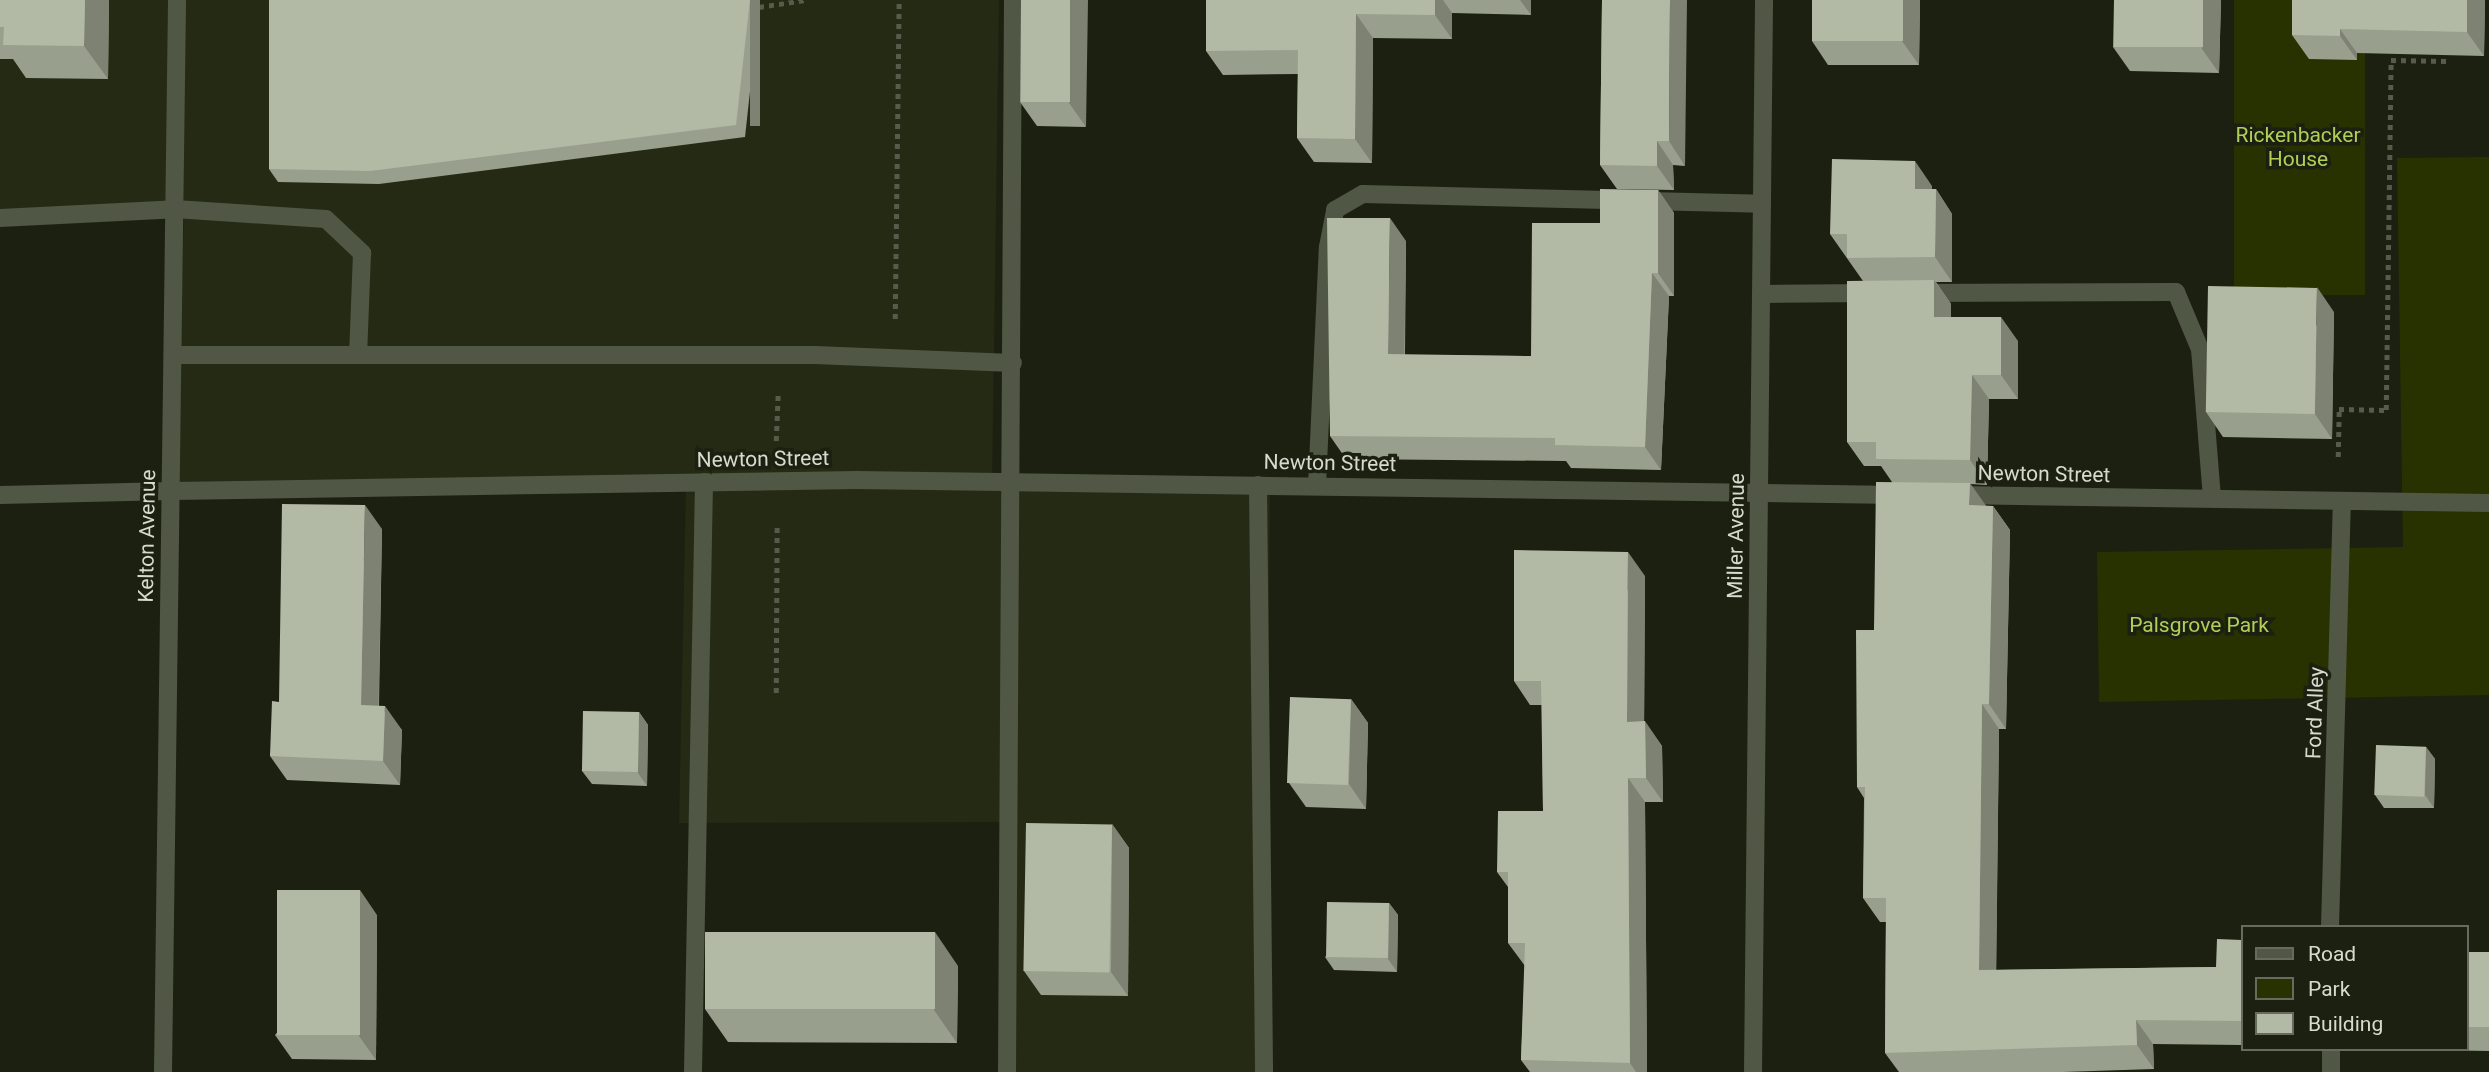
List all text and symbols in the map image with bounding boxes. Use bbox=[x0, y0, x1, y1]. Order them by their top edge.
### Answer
park label: Rickenbacker House bbox=[2235, 122, 2361, 172]
street label: Newton Street bbox=[696, 445, 830, 473]
street label: Newton Street bbox=[1263, 449, 1397, 477]
street label: Newton Street bbox=[1977, 460, 2111, 488]
street label: Kelton Avenue bbox=[133, 469, 161, 603]
street label: Miller Avenue bbox=[1722, 473, 1750, 599]
park label: Palsgrove Park bbox=[2129, 612, 2269, 638]
street label: Ford Alley bbox=[2301, 666, 2329, 760]
legend bbox=[2240, 925, 2468, 1051]
text: Road bbox=[2308, 942, 2356, 966]
text: Park bbox=[2308, 977, 2350, 1001]
text: Building bbox=[2308, 1012, 2383, 1036]

